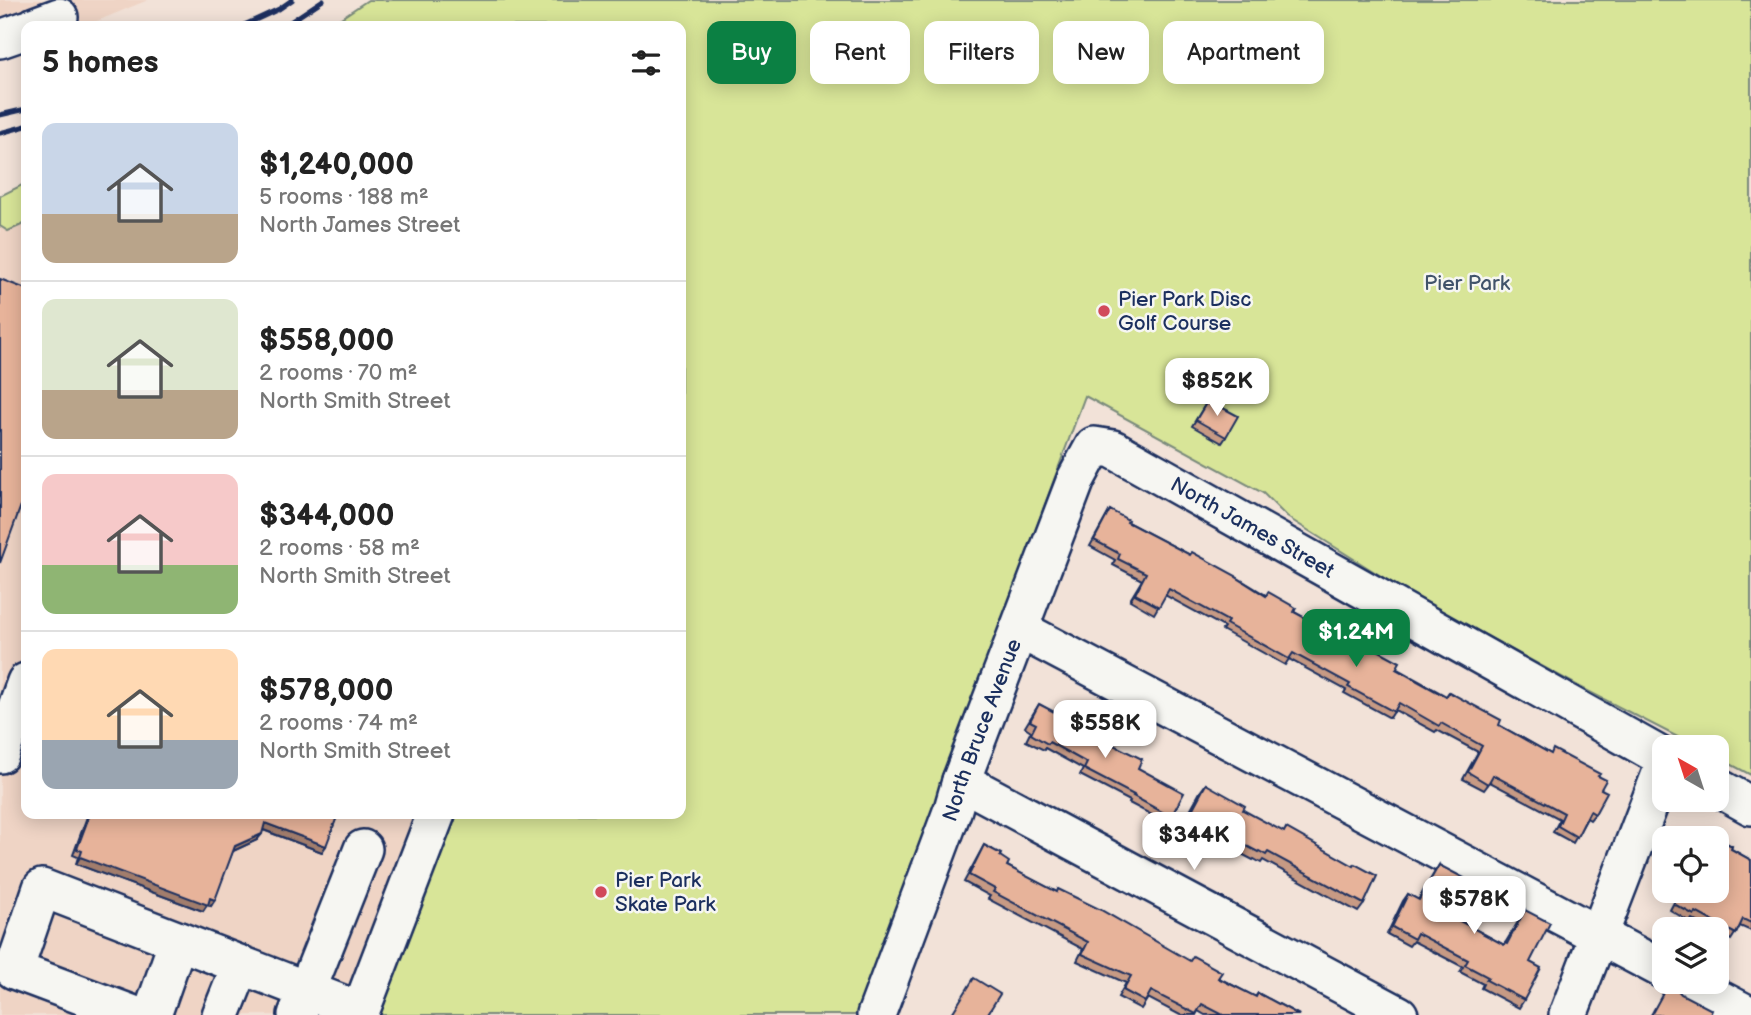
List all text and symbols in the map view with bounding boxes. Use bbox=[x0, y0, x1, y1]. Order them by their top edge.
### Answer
chip: Buy bbox=[707, 21, 796, 84]
chip: Rent bbox=[810, 21, 910, 84]
chip: Filters bbox=[924, 21, 1039, 84]
chip: New bbox=[1053, 21, 1149, 84]
chip: Apartment bbox=[1163, 21, 1324, 84]
icon: filters bbox=[627, 44, 665, 82]
text: 5 homes bbox=[42, 45, 159, 81]
text: $1,240,000 bbox=[259, 147, 414, 183]
icon: home bbox=[98, 151, 182, 235]
text: 5 rooms · 188 m² bbox=[259, 183, 429, 211]
text: North James Street bbox=[259, 211, 460, 239]
park label: Pier Park bbox=[1424, 271, 1511, 296]
place label: Pier Park Disc Golf Course bbox=[1118, 287, 1251, 336]
marker: Pier Park Disc Golf Course bbox=[1096, 303, 1112, 319]
text: $558,000 bbox=[259, 323, 394, 359]
icon: home bbox=[98, 327, 182, 411]
pin: $852K bbox=[1168, 358, 1266, 418]
text: 2 rooms · 70 m² bbox=[259, 359, 418, 387]
text: $852K bbox=[1181, 367, 1253, 395]
text: North Smith Street bbox=[259, 387, 450, 415]
street label: North James Street bbox=[1166, 471, 1339, 583]
text: $344,000 bbox=[259, 498, 394, 534]
icon: home bbox=[98, 502, 182, 586]
text: 2 rooms · 58 m² bbox=[259, 534, 420, 562]
text: North Smith Street bbox=[259, 562, 450, 590]
pin: $1.24M bbox=[1299, 610, 1413, 669]
text: $1.24M bbox=[1318, 618, 1394, 646]
street label: North Bruce Avenue bbox=[937, 635, 1027, 825]
text: $578,000 bbox=[259, 673, 393, 709]
icon: home bbox=[98, 677, 182, 761]
pin: $558K bbox=[1056, 700, 1154, 760]
text: 2 rooms · 74 m² bbox=[259, 709, 418, 737]
text: $558K bbox=[1069, 709, 1141, 737]
north arrow bbox=[1652, 735, 1729, 812]
map controls bbox=[1652, 735, 1729, 994]
text: North Smith Street bbox=[259, 737, 450, 765]
pin: $344K bbox=[1145, 812, 1243, 872]
text: $344K bbox=[1158, 821, 1230, 849]
button: locate bbox=[1652, 826, 1729, 903]
place label: Pier Park Skate Park bbox=[615, 868, 716, 917]
pin: $578K bbox=[1425, 876, 1523, 936]
marker: Pier Park Skate Park bbox=[593, 884, 609, 900]
text: $578K bbox=[1439, 885, 1509, 913]
button: layers bbox=[1652, 917, 1729, 994]

